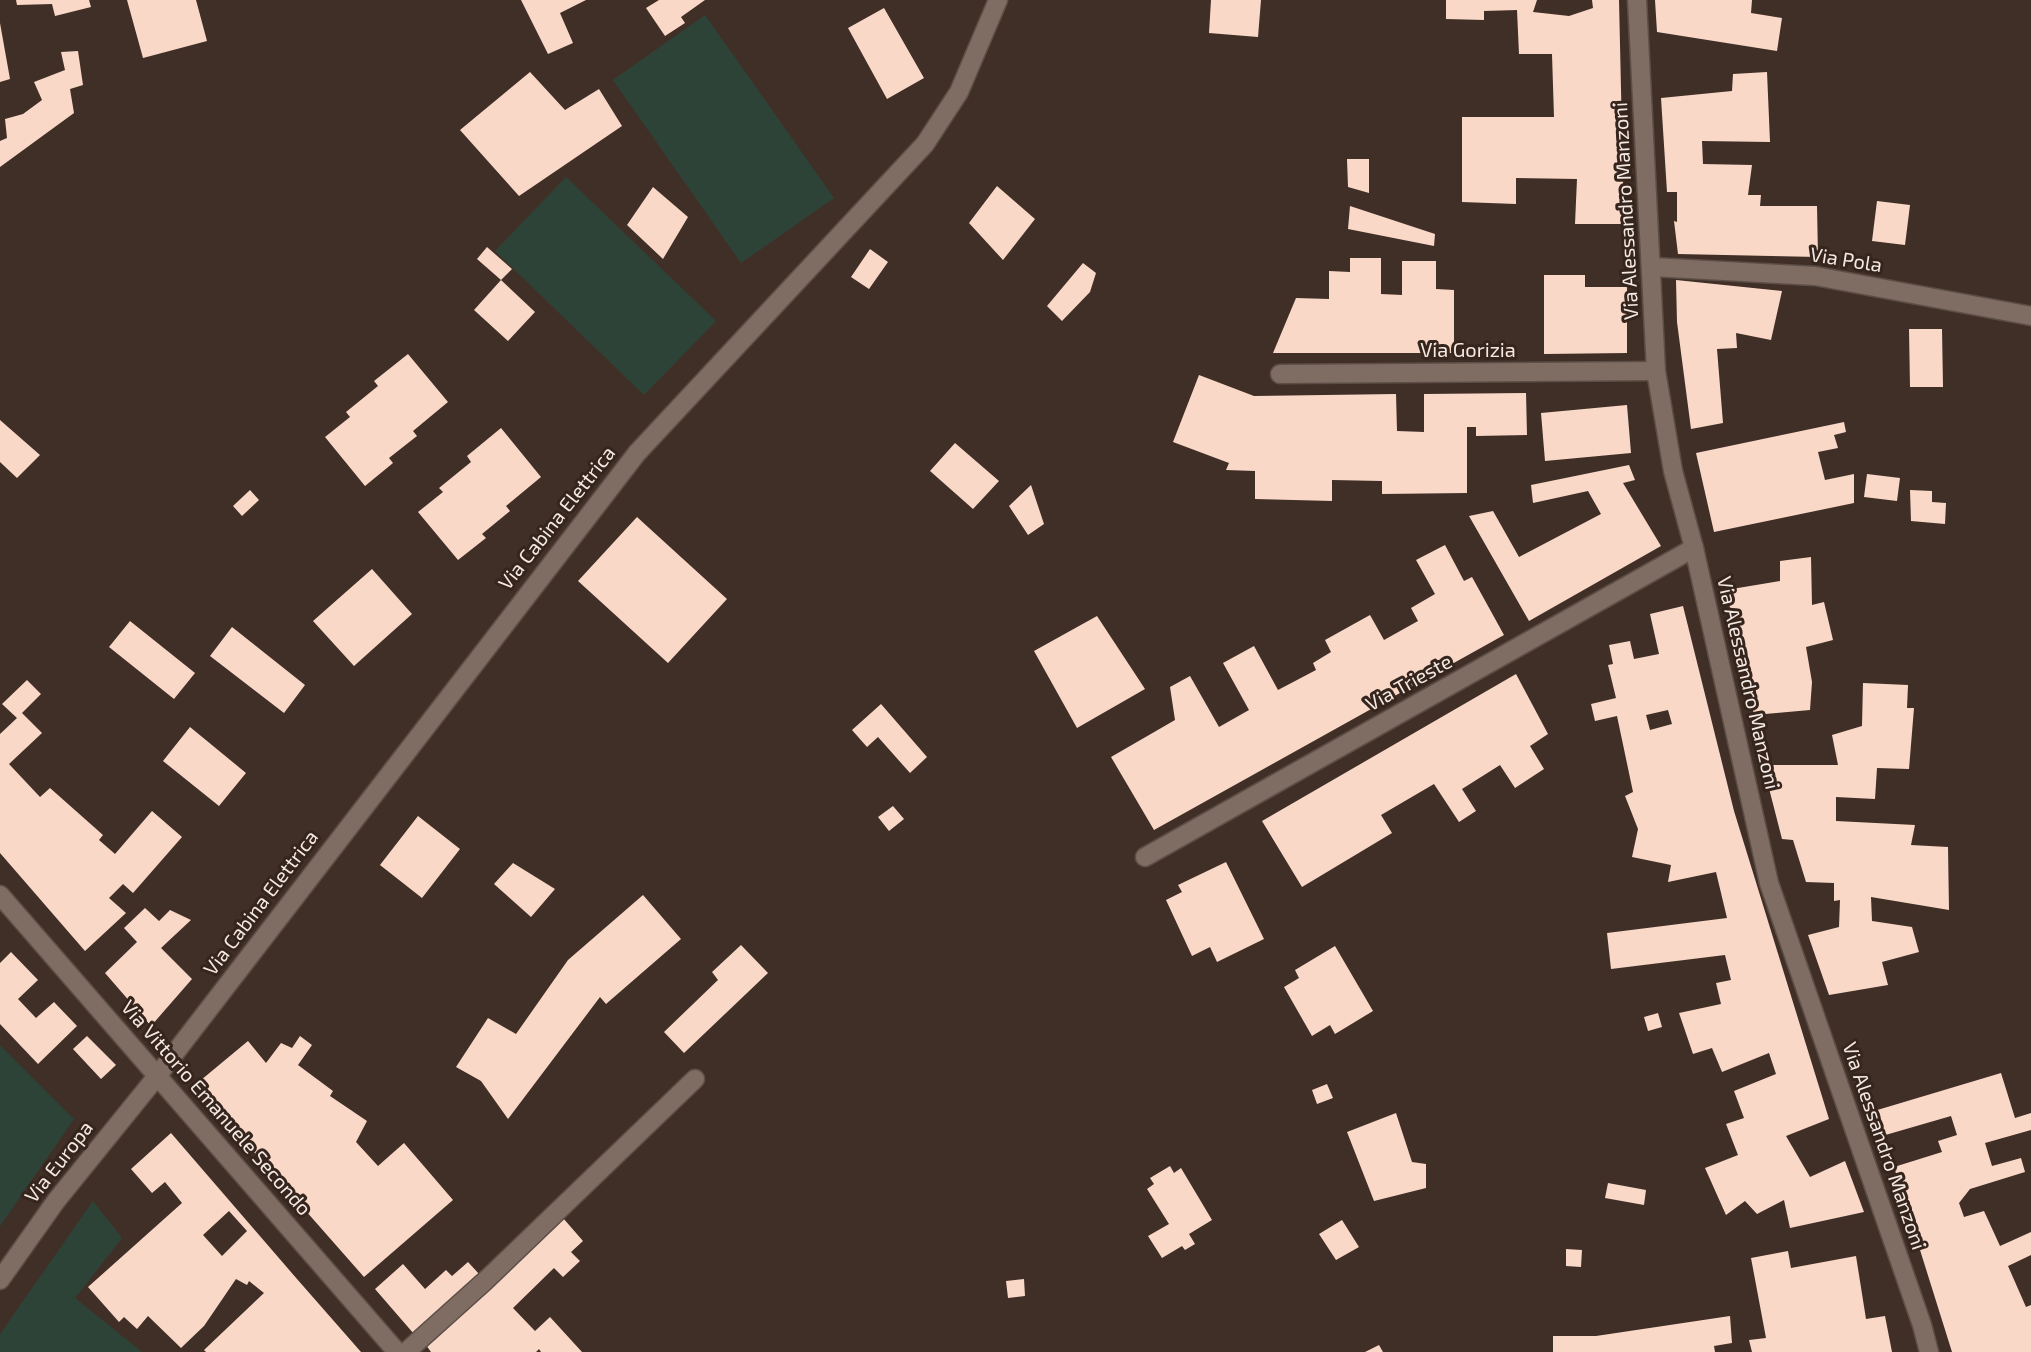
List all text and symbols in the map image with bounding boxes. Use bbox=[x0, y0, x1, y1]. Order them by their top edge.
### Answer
street label: Via Alessandro Manzoni bbox=[1608, 102, 1644, 320]
street label: Via Pola bbox=[1808, 242, 1884, 278]
street label: Via Gorizia bbox=[1420, 338, 1516, 362]
street label: Via Cabina Elettrica bbox=[494, 442, 620, 594]
street label: Via Alessandro Manzoni bbox=[1712, 574, 1784, 792]
street label: Via Trieste bbox=[1362, 650, 1456, 716]
street label: Via Cabina Elettrica bbox=[199, 826, 323, 980]
street label: Via Vittorio Emanuele Secondo bbox=[116, 996, 316, 1220]
street label: Via Alessandro Manzoni bbox=[1837, 1039, 1931, 1253]
street label: Via Europa bbox=[20, 1116, 98, 1208]

